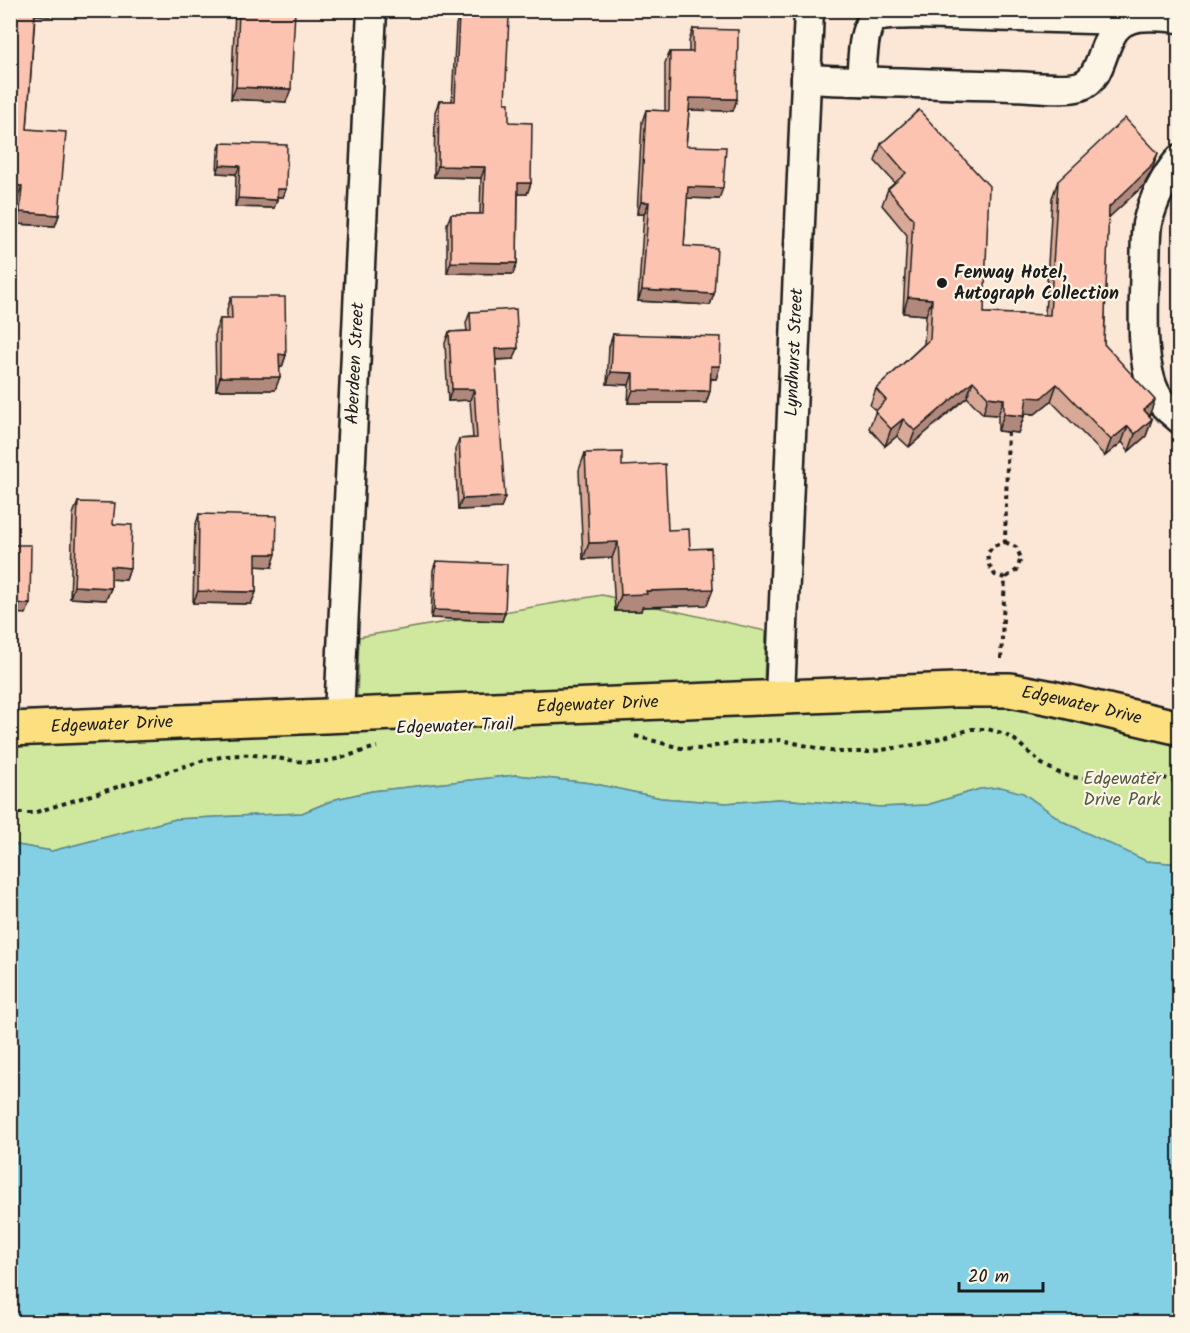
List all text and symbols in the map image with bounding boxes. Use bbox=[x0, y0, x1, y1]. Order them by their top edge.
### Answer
place label: Fenway Hotel, Autograph Collection bbox=[954, 259, 1119, 309]
marker: Fenway Hotel, Autograph Collection bbox=[935, 276, 949, 290]
street label: Lyndhurst Street bbox=[777, 286, 812, 417]
street label: Aberdeen Street bbox=[338, 301, 373, 425]
street label: Edgewater Drive bbox=[1019, 678, 1145, 733]
street label: Edgewater Drive bbox=[536, 688, 659, 722]
street label: Edgewater Drive bbox=[50, 708, 174, 742]
street label: Edgewater Trail bbox=[396, 710, 515, 744]
park label: Edgewater Drive Park bbox=[1083, 765, 1162, 815]
scale bar bbox=[959, 1255, 1043, 1293]
text: 20 m bbox=[968, 1263, 1009, 1292]

